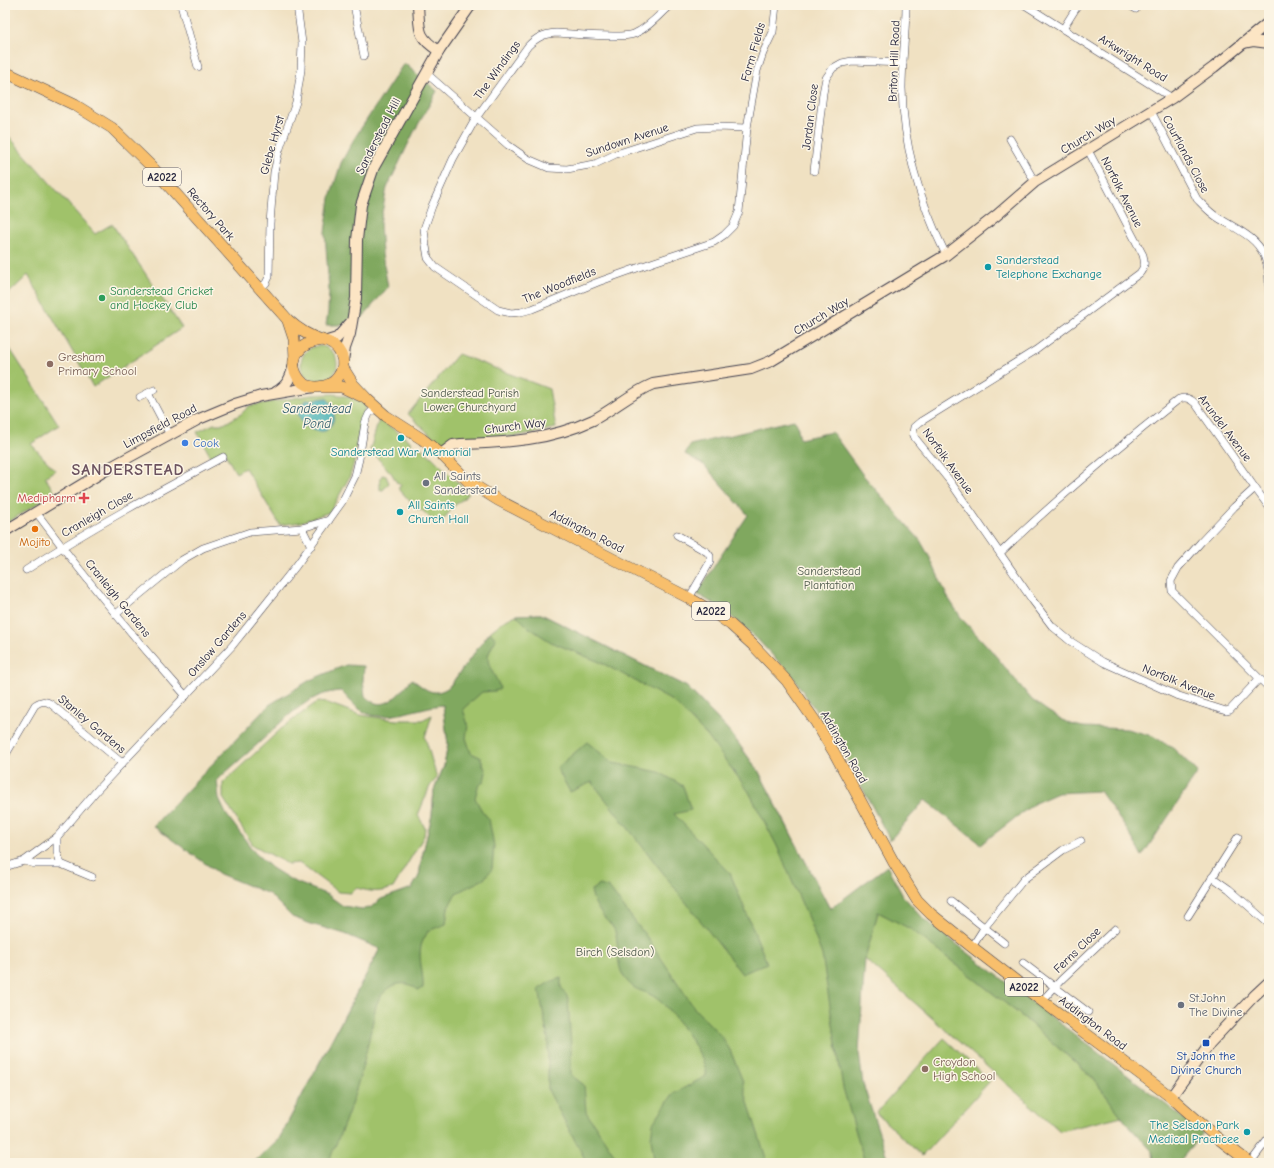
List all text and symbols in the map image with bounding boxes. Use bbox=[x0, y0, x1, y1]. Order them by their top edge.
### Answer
street label: Briton Hill Road bbox=[886, 20, 902, 102]
street label: Farm Fields bbox=[738, 21, 768, 83]
street label: Arkwright Road bbox=[1096, 31, 1170, 85]
street label: The Windings bbox=[471, 38, 523, 102]
street label: Jordan Close bbox=[799, 83, 821, 151]
street label: Sanderstead Hill bbox=[353, 95, 403, 177]
street label: Glebe Hyrst bbox=[257, 113, 287, 176]
street label: Church Way bbox=[1058, 113, 1119, 157]
street label: Courtlands Close bbox=[1160, 113, 1212, 195]
street label: Sundown Avenue bbox=[584, 120, 670, 160]
street label: Norfolk Avenue bbox=[1098, 154, 1146, 230]
road number: A2022 bbox=[143, 168, 181, 186]
street label: Rectory Park bbox=[184, 185, 238, 243]
place label: Sanderstead Telephone Exchange bbox=[996, 253, 1102, 281]
marker: Sanderstead Telephone Exchange bbox=[983, 262, 993, 272]
street label: The Woodfields bbox=[520, 264, 598, 306]
place label: Sanderstead Cricket and Hockey Club bbox=[110, 284, 213, 312]
marker: Sanderstead Cricket and Hockey Club bbox=[97, 293, 107, 303]
street label: Church Way bbox=[791, 294, 852, 338]
place label: Gresham Primary School bbox=[58, 350, 137, 378]
marker: Gresham Primary School bbox=[45, 359, 55, 369]
park label: Sanderstead Parish Lower Churchyard bbox=[421, 386, 519, 414]
street label: Arundel Avenue bbox=[1195, 392, 1255, 464]
street label: Limpsfield Road bbox=[121, 401, 199, 451]
water label: Sanderstead Pond bbox=[282, 401, 353, 431]
street label: Church Way bbox=[484, 415, 547, 437]
street label: Norfolk Avenue bbox=[920, 426, 976, 496]
marker: Sanderstead War Memorial bbox=[396, 433, 406, 443]
place label: Cook bbox=[193, 436, 219, 450]
marker: Cook bbox=[180, 438, 190, 448]
place label: Sanderstead War Memorial bbox=[331, 445, 471, 459]
district label: SANDERSTEAD bbox=[71, 461, 185, 479]
place label: All Saints Sanderstead bbox=[434, 469, 497, 497]
marker: All Saints Sanderstead bbox=[421, 478, 431, 488]
street label: Cranleigh Close bbox=[59, 488, 135, 540]
place label: Medipharm bbox=[17, 491, 76, 505]
marker: Medipharm bbox=[79, 493, 89, 503]
place label: All Saints Church Hall bbox=[408, 498, 469, 526]
street label: Addington Road bbox=[548, 506, 626, 556]
marker: All Saints Church Hall bbox=[395, 507, 405, 517]
marker: Mojito bbox=[30, 524, 40, 534]
place label: Mojito bbox=[19, 535, 51, 549]
street label: Cranleigh Gardens bbox=[82, 556, 154, 640]
park label: Sanderstead Plantation bbox=[797, 564, 861, 592]
road number: A2022 bbox=[692, 602, 730, 620]
street label: Onslow Gardens bbox=[185, 608, 249, 680]
street label: Norfolk Avenue bbox=[1140, 661, 1218, 703]
street label: Stanley Gardens bbox=[55, 692, 129, 756]
street label: Addington Road bbox=[818, 708, 870, 786]
street label: Ferns Close bbox=[1051, 924, 1103, 976]
park label: Birch (Selsdon) bbox=[576, 945, 654, 959]
road number: A2022 bbox=[1005, 978, 1043, 996]
place label: St.John The Divine bbox=[1189, 991, 1242, 1019]
street label: Addington Road bbox=[1056, 993, 1130, 1053]
marker: St.John The Divine bbox=[1176, 1000, 1186, 1010]
marker: St John the Divine Church bbox=[1201, 1038, 1211, 1048]
place label: St John the Divine Church bbox=[1170, 1049, 1242, 1077]
place label: Croydon High School bbox=[933, 1055, 995, 1083]
marker: Croydon High School bbox=[920, 1064, 930, 1074]
place label: The Selsdon Park Medical Practicee bbox=[1148, 1118, 1239, 1146]
marker: The Selsdon Park Medical Practicee bbox=[1242, 1127, 1252, 1137]

